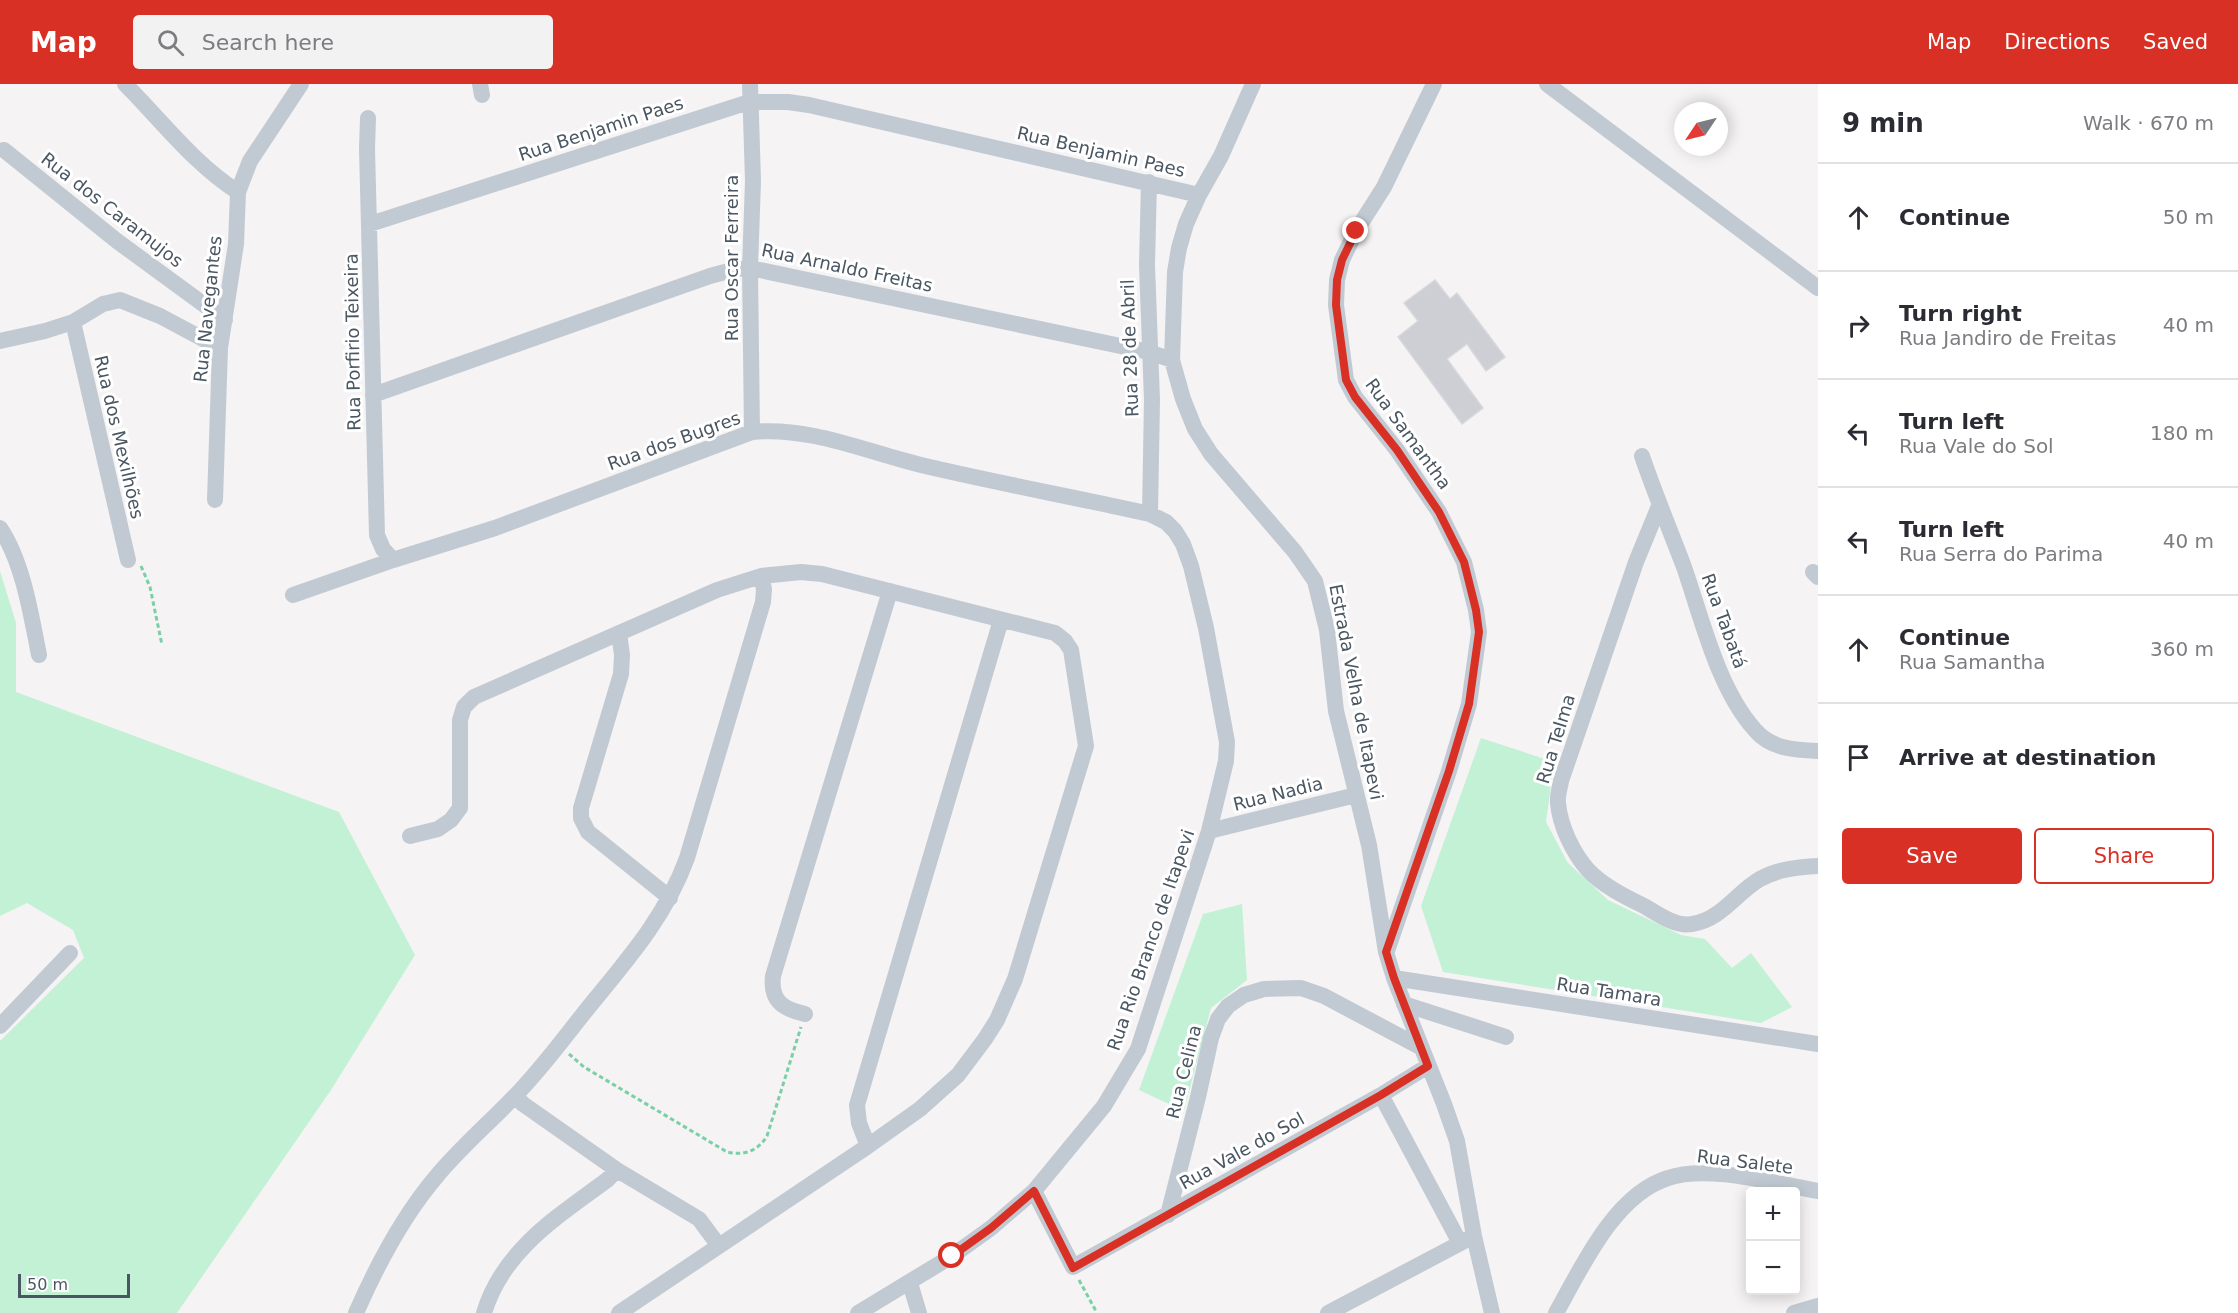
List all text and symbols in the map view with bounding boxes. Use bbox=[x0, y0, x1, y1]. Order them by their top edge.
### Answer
search box bbox=[133, 15, 553, 69]
text: Map bbox=[30, 26, 97, 59]
icon: search bbox=[154, 26, 187, 59]
text: Search here bbox=[202, 30, 334, 55]
text: Map bbox=[1927, 30, 1971, 54]
text: Directions bbox=[2004, 30, 2110, 54]
text: Saved bbox=[2143, 30, 2208, 54]
street label: Rua Benjamin Paes bbox=[516, 92, 686, 165]
north arrow bbox=[1674, 102, 1728, 156]
text: 9 min bbox=[1842, 108, 1924, 138]
text: Walk · 670 m bbox=[2083, 111, 2214, 135]
street label: Rua Benjamin Paes bbox=[1015, 122, 1187, 181]
street label: Rua dos Caramujos bbox=[37, 148, 187, 271]
street label: Rua Oscar Ferreira bbox=[721, 175, 742, 341]
icon: ahead bbox=[1842, 201, 1875, 234]
text: Continue bbox=[1899, 205, 2010, 230]
text: 50 m bbox=[2163, 205, 2214, 229]
route end bbox=[1342, 217, 1368, 243]
street label: Rua Navegantes bbox=[189, 235, 226, 383]
street label: Rua Arnaldo Freitas bbox=[760, 239, 935, 296]
street label: Rua Porfirio Teixeira bbox=[340, 253, 365, 431]
street label: Rua 28 de Abril bbox=[1117, 279, 1142, 417]
text: Turn right bbox=[1899, 301, 2022, 326]
icon: right bbox=[1842, 309, 1875, 342]
text: 40 m bbox=[2163, 313, 2214, 337]
text: Rua Jandiro de Freitas bbox=[1899, 326, 2116, 350]
street label: Rua dos Mexilhões bbox=[90, 353, 149, 521]
street label: Rua Samantha bbox=[1361, 374, 1456, 493]
street label: Rua dos Bugres bbox=[604, 407, 743, 474]
text: Turn left bbox=[1899, 409, 2004, 434]
icon: left bbox=[1842, 417, 1875, 450]
text: 180 m bbox=[2150, 421, 2214, 445]
text: Rua Vale do Sol bbox=[1899, 434, 2054, 458]
text: Turn left bbox=[1899, 517, 2004, 542]
icon: left bbox=[1842, 525, 1875, 558]
text: 40 m bbox=[2163, 529, 2214, 553]
text: Rua Serra do Parima bbox=[1899, 542, 2103, 566]
street label: Rua Tabatá bbox=[1698, 571, 1751, 671]
street label: Estrada Velha de Itapevi bbox=[1325, 582, 1388, 802]
text: Continue bbox=[1899, 625, 2010, 650]
icon: ahead bbox=[1842, 633, 1875, 666]
text: 360 m bbox=[2150, 637, 2214, 661]
text: Rua Samantha bbox=[1899, 650, 2045, 674]
street label: Rua Telma bbox=[1532, 692, 1579, 786]
icon: arrive bbox=[1842, 741, 1875, 774]
text: Arrive at destination bbox=[1899, 745, 2156, 770]
street label: Rua Nadia bbox=[1231, 772, 1325, 815]
street label: Rua Rio Branco de Itapevi bbox=[1103, 826, 1198, 1053]
button: Save bbox=[1842, 828, 2022, 884]
button: Share bbox=[2034, 828, 2214, 884]
street label: Rua Tamara bbox=[1555, 973, 1663, 1010]
street label: Rua Celina bbox=[1162, 1023, 1205, 1121]
street label: Rua Vale do Sol bbox=[1176, 1108, 1308, 1193]
street label: Rua Salete bbox=[1696, 1145, 1794, 1178]
map controls bbox=[1746, 1187, 1800, 1295]
button: + bbox=[1746, 1187, 1800, 1241]
button: − bbox=[1746, 1241, 1800, 1295]
route start bbox=[938, 1242, 964, 1268]
scale bar bbox=[18, 1271, 130, 1298]
text: 50 m bbox=[27, 1275, 68, 1294]

